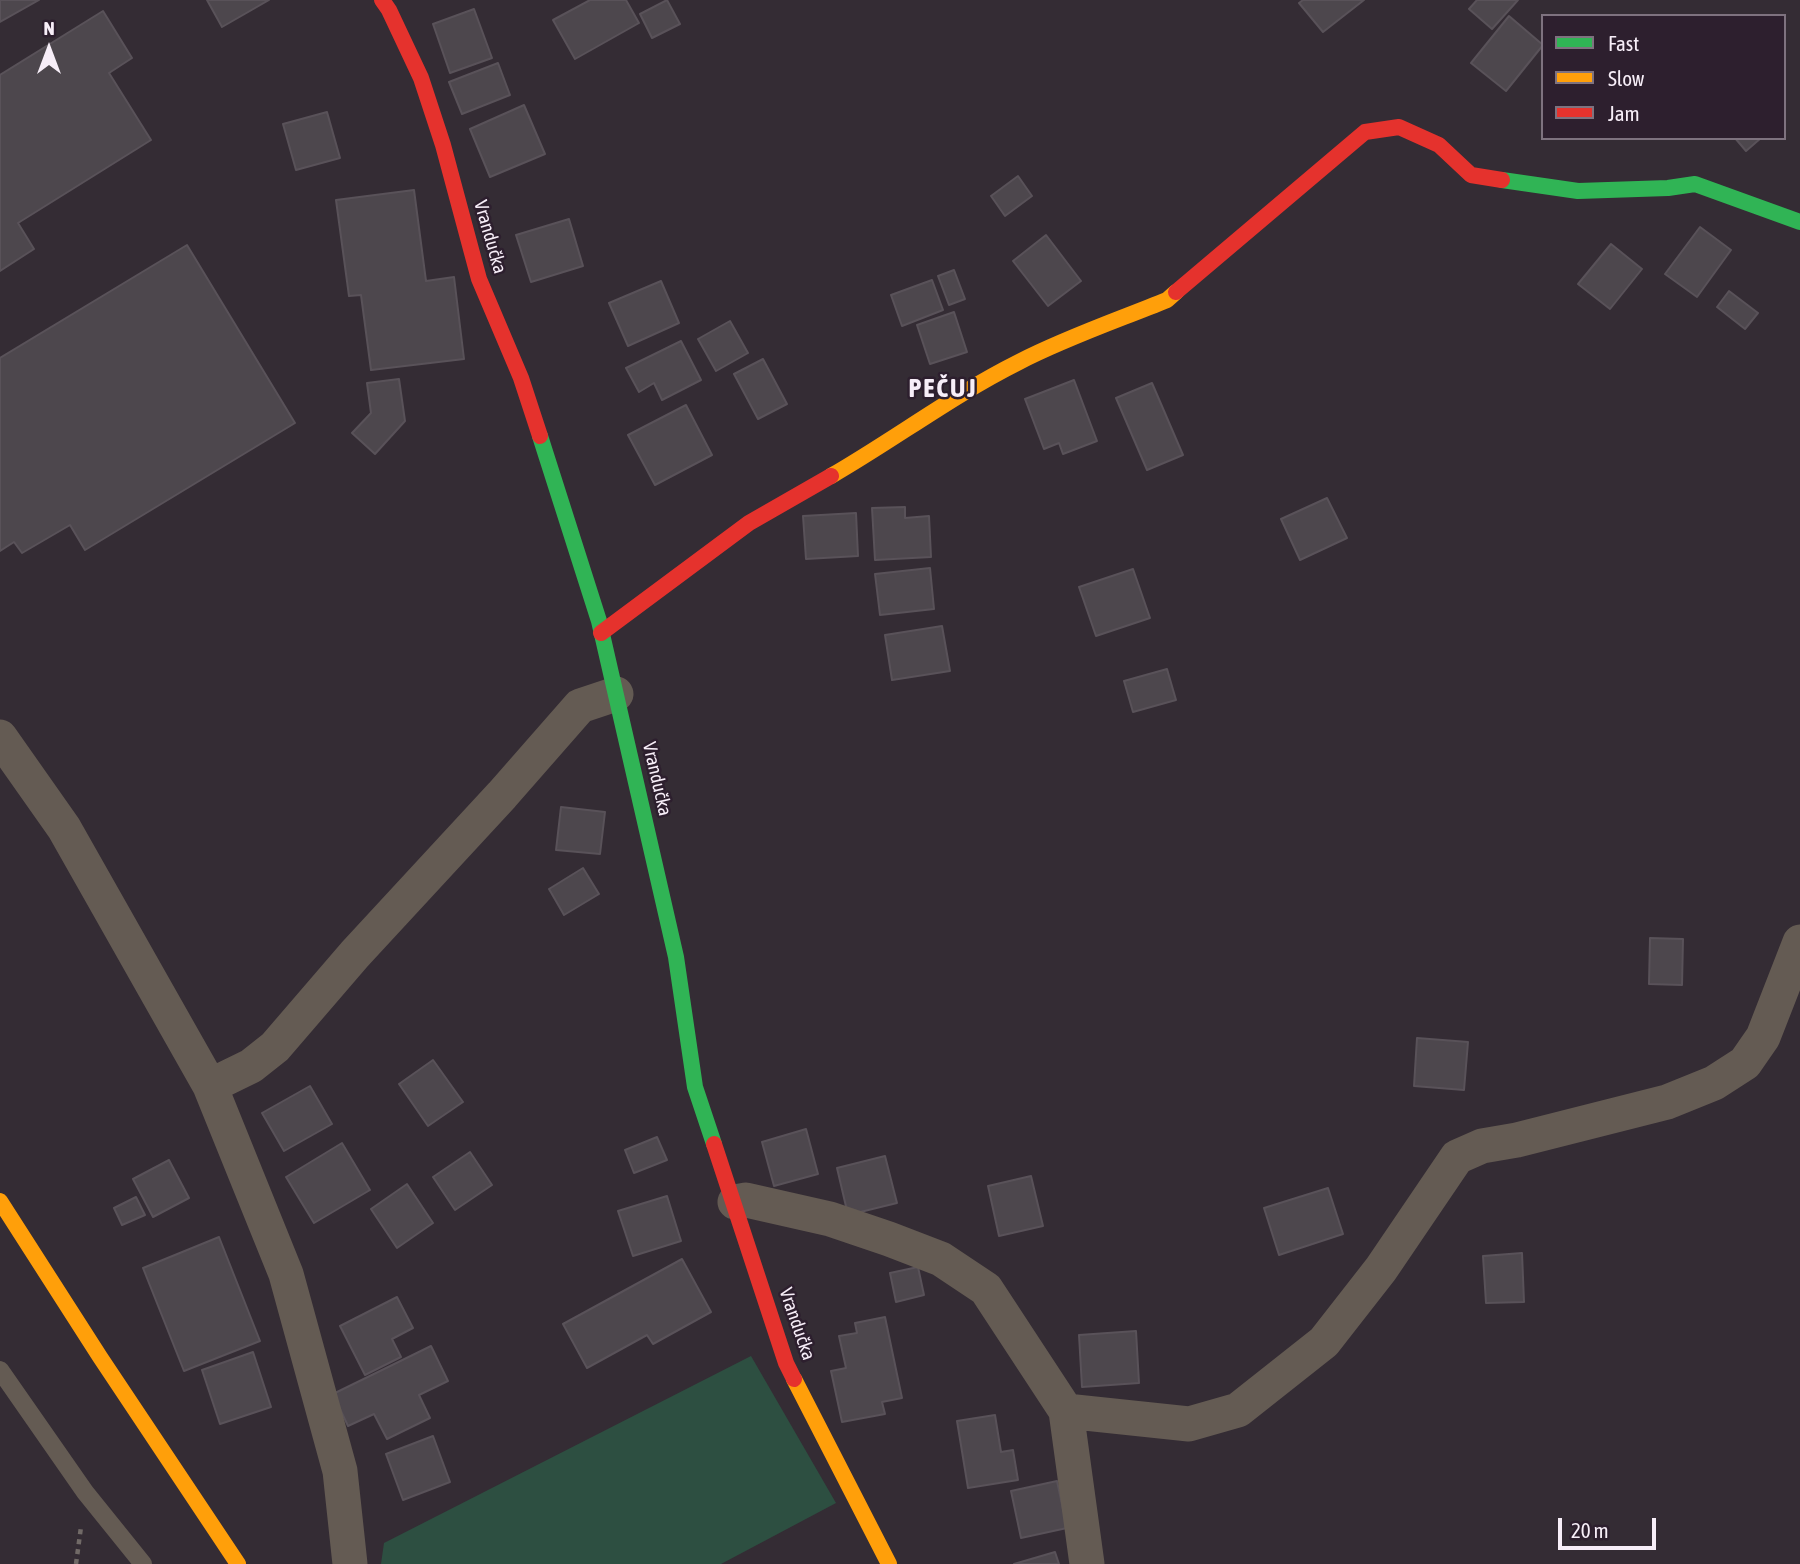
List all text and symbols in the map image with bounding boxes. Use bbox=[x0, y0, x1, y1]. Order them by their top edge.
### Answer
north arrow bbox=[14, 14, 84, 84]
legend bbox=[1541, 14, 1786, 140]
text: N bbox=[43, 17, 55, 39]
text: Fast bbox=[1608, 31, 1639, 55]
text: Slow bbox=[1608, 66, 1644, 90]
text: Jam bbox=[1608, 101, 1640, 125]
street label: Vrandučka bbox=[469, 198, 511, 276]
district label: PEČUJ bbox=[909, 373, 977, 405]
street label: Vrandučka bbox=[637, 740, 677, 818]
street label: Vrandučka bbox=[774, 1285, 820, 1363]
scale bar bbox=[1562, 1504, 1660, 1548]
text: 20 m bbox=[1571, 1518, 1609, 1542]

